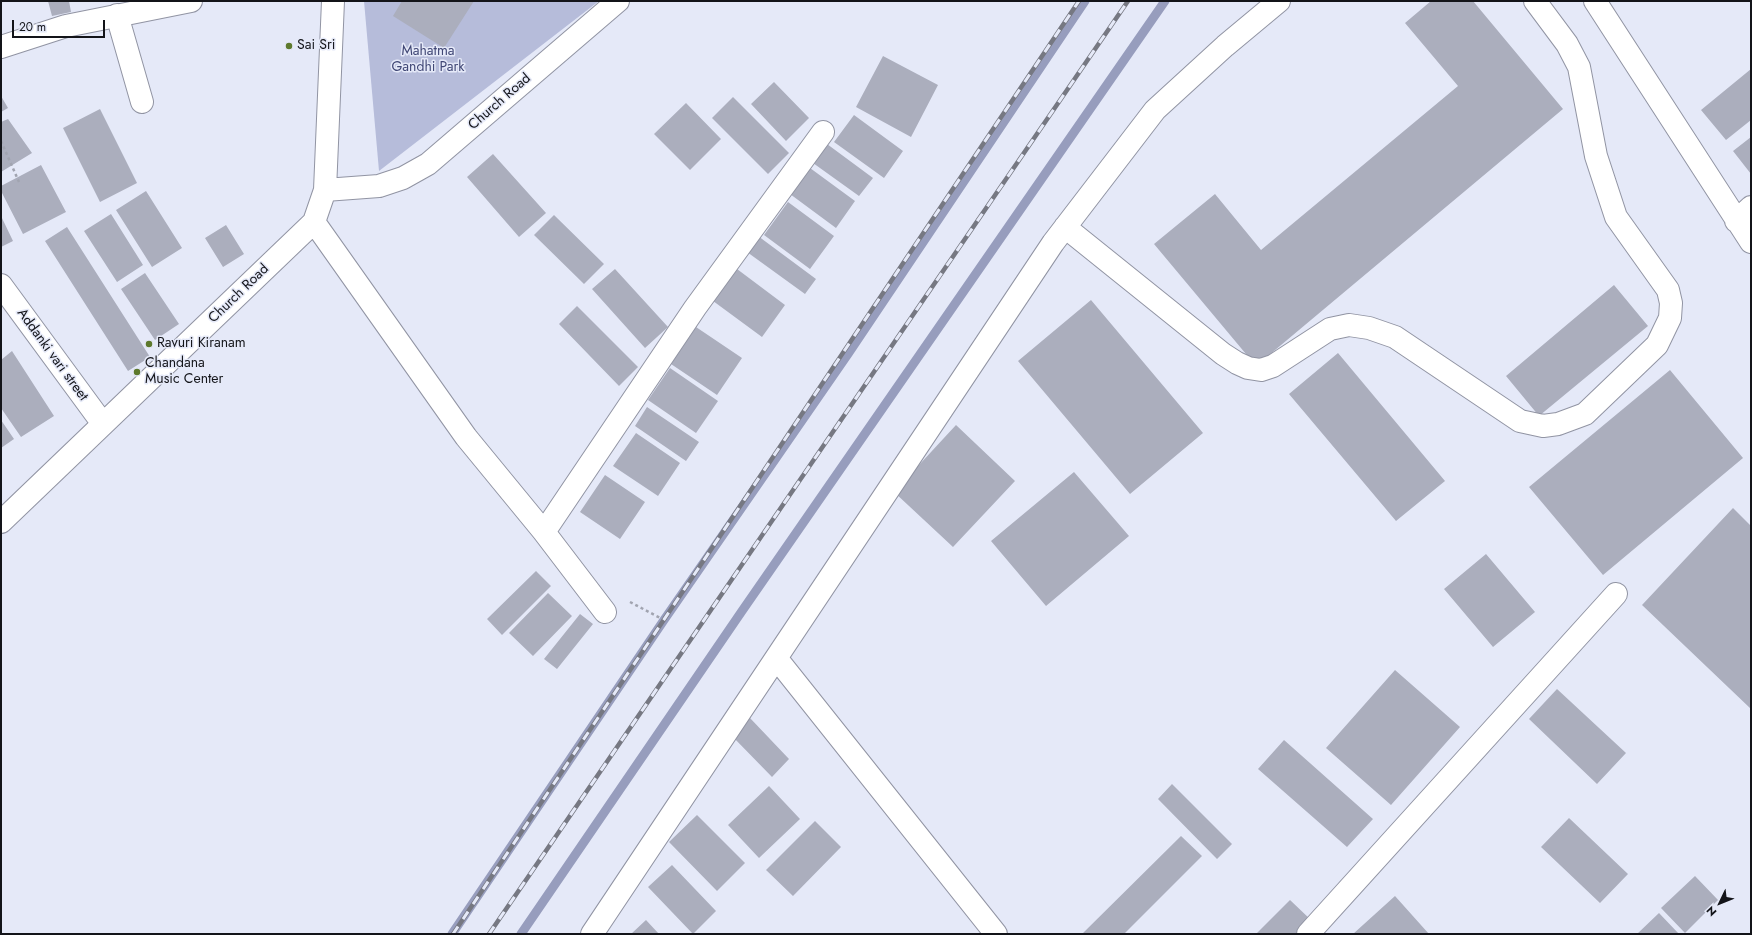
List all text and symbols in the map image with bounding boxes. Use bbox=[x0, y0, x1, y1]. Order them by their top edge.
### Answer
scale bar bbox=[14, 12, 107, 38]
text: 20 m bbox=[19, 18, 46, 36]
place label: Sai Sri bbox=[297, 38, 335, 54]
marker: Sai Sri bbox=[284, 41, 294, 51]
park label: Mahatma Gandhi Park bbox=[391, 44, 465, 76]
street label: Church Road bbox=[465, 70, 535, 134]
street label: Church Road bbox=[205, 261, 273, 327]
street label: Addanki vari street bbox=[13, 305, 91, 405]
place label: Ravuri Kiranam bbox=[157, 336, 246, 352]
marker: Ravuri Kiranam bbox=[144, 339, 154, 349]
place label: Chandana Music Center bbox=[145, 356, 223, 388]
marker: Chandana Music Center bbox=[132, 367, 142, 377]
north arrow bbox=[1700, 883, 1740, 923]
text: N bbox=[1702, 903, 1720, 920]

